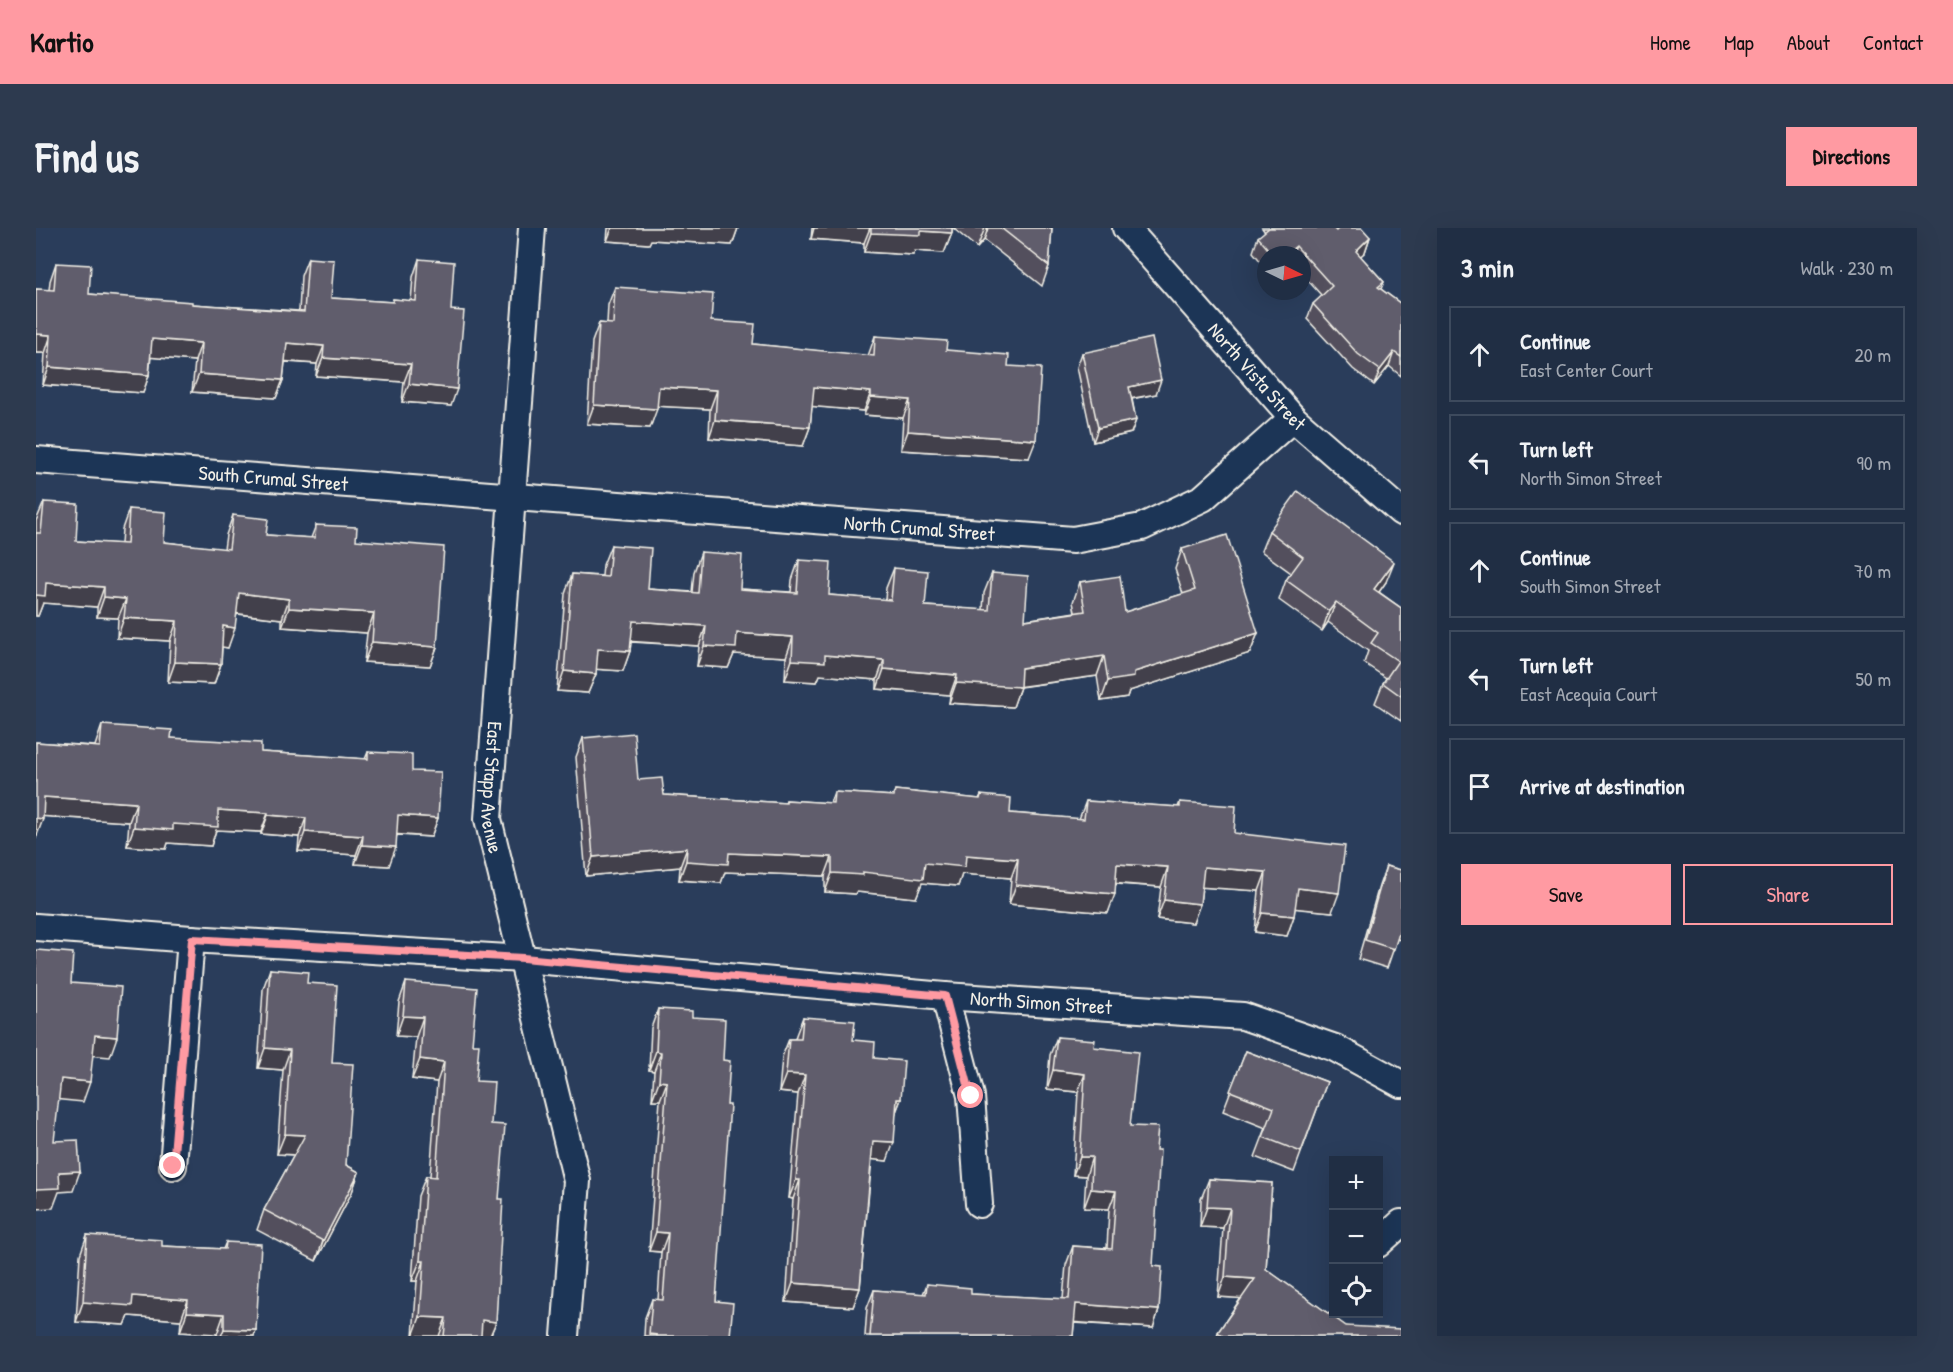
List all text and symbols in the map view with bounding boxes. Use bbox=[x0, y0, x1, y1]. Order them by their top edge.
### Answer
text: Kartio bbox=[30, 23, 94, 61]
text: Home bbox=[1650, 28, 1691, 57]
text: Map bbox=[1724, 28, 1754, 57]
text: About bbox=[1787, 28, 1830, 57]
text: Contact bbox=[1863, 28, 1923, 57]
button: Directions bbox=[1786, 127, 1917, 186]
text: Find us bbox=[36, 128, 139, 185]
north arrow bbox=[1257, 246, 1311, 300]
text: 3 min bbox=[1461, 250, 1514, 285]
text: Walk · 230 m bbox=[1801, 254, 1893, 281]
street label: North Vista Street bbox=[1202, 317, 1313, 437]
text: Continue bbox=[1520, 326, 1591, 356]
icon: ahead bbox=[1463, 338, 1496, 371]
text: 20 m bbox=[1854, 341, 1891, 368]
text: East Center Court bbox=[1520, 356, 1653, 383]
text: Turn left bbox=[1520, 434, 1593, 464]
icon: left bbox=[1463, 446, 1496, 479]
text: 90 m bbox=[1857, 449, 1891, 476]
street label: South Crumal Street bbox=[198, 459, 350, 497]
text: North Simon Street bbox=[1520, 464, 1662, 491]
street label: North Crumal Street bbox=[843, 508, 997, 547]
text: Continue bbox=[1520, 542, 1591, 572]
icon: ahead bbox=[1463, 554, 1496, 587]
text: 70 m bbox=[1854, 557, 1891, 584]
text: South Simon Street bbox=[1520, 572, 1661, 599]
text: Turn left bbox=[1520, 650, 1593, 680]
icon: left bbox=[1463, 662, 1496, 695]
text: 50 m bbox=[1855, 665, 1891, 692]
text: East Acequia Court bbox=[1520, 680, 1657, 707]
street label: East Stapp Avenue bbox=[475, 721, 510, 856]
icon: arrive bbox=[1463, 770, 1496, 803]
text: Arrive at destination bbox=[1520, 771, 1685, 801]
button: Save bbox=[1461, 864, 1671, 925]
button: Share bbox=[1683, 864, 1893, 925]
street label: North Simon Street bbox=[969, 984, 1114, 1020]
route start bbox=[957, 1082, 983, 1108]
route end bbox=[159, 1152, 185, 1178]
map controls bbox=[1329, 1156, 1383, 1318]
button: + bbox=[1329, 1156, 1383, 1210]
button: − bbox=[1329, 1210, 1383, 1264]
button: locate bbox=[1329, 1264, 1383, 1318]

